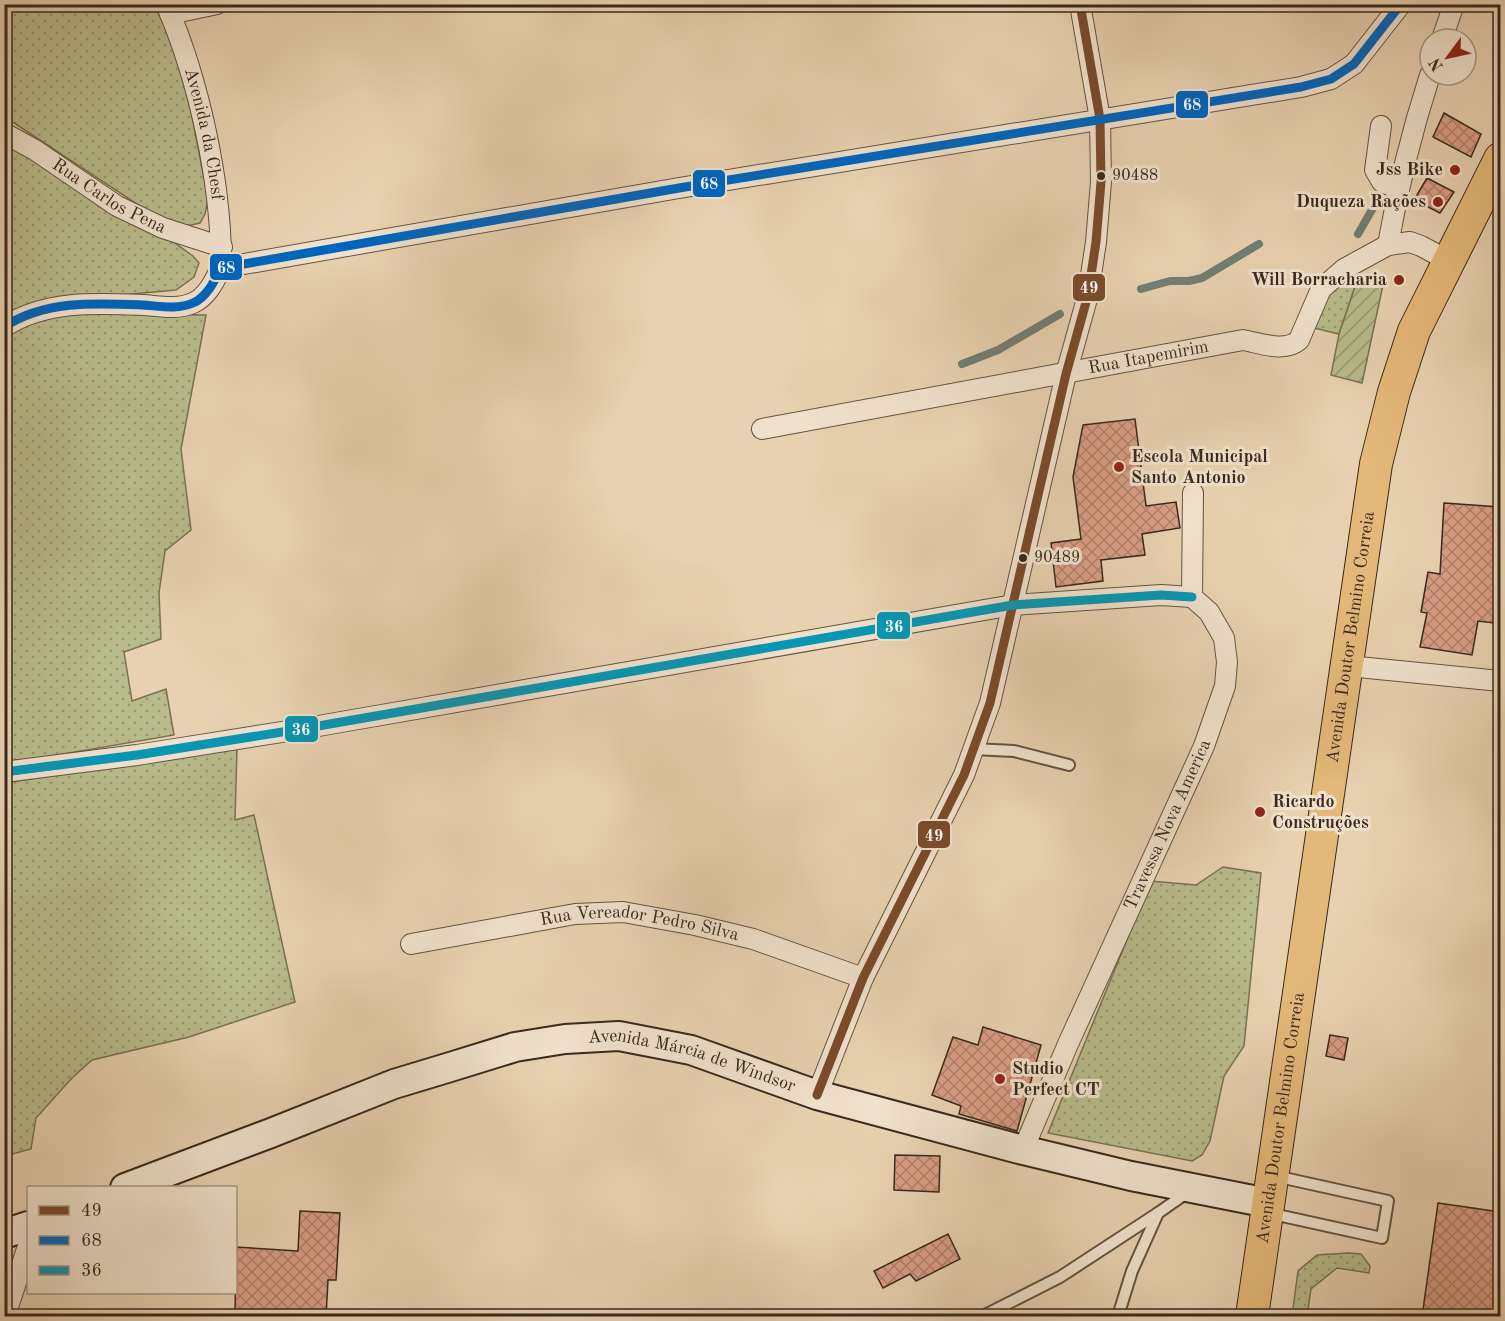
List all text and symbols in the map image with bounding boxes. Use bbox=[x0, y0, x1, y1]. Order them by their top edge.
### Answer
north arrow bbox=[1418, 27, 1478, 87]
text: N bbox=[1427, 54, 1447, 74]
street label: Avenida da Chesf bbox=[181, 66, 226, 202]
line badge: 68 bbox=[1175, 90, 1209, 119]
text: 68 bbox=[1183, 98, 1201, 114]
street label: Rua Carlos Pena bbox=[49, 155, 169, 237]
place label: Jss Bike bbox=[1376, 161, 1443, 179]
marker: Jss Bike bbox=[1448, 163, 1462, 177]
place label: 90488 bbox=[1112, 168, 1158, 184]
line badge: 68 bbox=[692, 169, 726, 198]
marker: 90488 bbox=[1095, 170, 1107, 182]
text: 68 bbox=[700, 177, 718, 193]
place label: Duqueza Rações bbox=[1296, 193, 1426, 211]
marker: Duqueza Rações bbox=[1431, 195, 1445, 209]
line badge: 68 bbox=[209, 253, 243, 281]
text: 68 bbox=[217, 261, 235, 277]
place label: Will Borracharia bbox=[1251, 271, 1387, 289]
line badge: 49 bbox=[1072, 273, 1106, 302]
marker: Will Borracharia bbox=[1392, 273, 1406, 287]
text: 49 bbox=[1080, 281, 1098, 297]
street label: Rua Itapemirim bbox=[1087, 338, 1210, 377]
place label: Escola Municipal Santo Antonio bbox=[1131, 448, 1268, 487]
marker: Escola Municipal Santo Antonio bbox=[1112, 460, 1126, 474]
street label: Avenida Doutor Belmino Correia bbox=[1324, 510, 1378, 764]
place label: 90489 bbox=[1034, 550, 1080, 566]
marker: 90489 bbox=[1017, 552, 1029, 564]
line badge: 36 bbox=[876, 611, 911, 640]
text: 36 bbox=[885, 620, 903, 636]
line badge: 36 bbox=[284, 715, 319, 743]
text: 36 bbox=[292, 723, 310, 739]
street label: Travessa Nova America bbox=[1121, 737, 1215, 913]
place label: Ricardo Construções bbox=[1272, 793, 1369, 832]
marker: Ricardo Construções bbox=[1253, 805, 1267, 819]
line badge: 49 bbox=[917, 820, 951, 849]
text: 49 bbox=[925, 829, 943, 845]
street label: Rua Vereador Pedro Silva bbox=[539, 903, 741, 944]
street label: Avenida Doutor Belmino Correia bbox=[1254, 991, 1308, 1245]
street label: Avenida Márcia de Windsor bbox=[587, 1027, 799, 1096]
place label: Studio Perfect CT bbox=[1012, 1060, 1100, 1099]
marker: Studio Perfect CT bbox=[993, 1072, 1007, 1086]
legend bbox=[27, 1186, 237, 1294]
text: 49 bbox=[81, 1202, 102, 1220]
text: 68 bbox=[81, 1232, 102, 1250]
text: 36 bbox=[81, 1262, 102, 1280]

